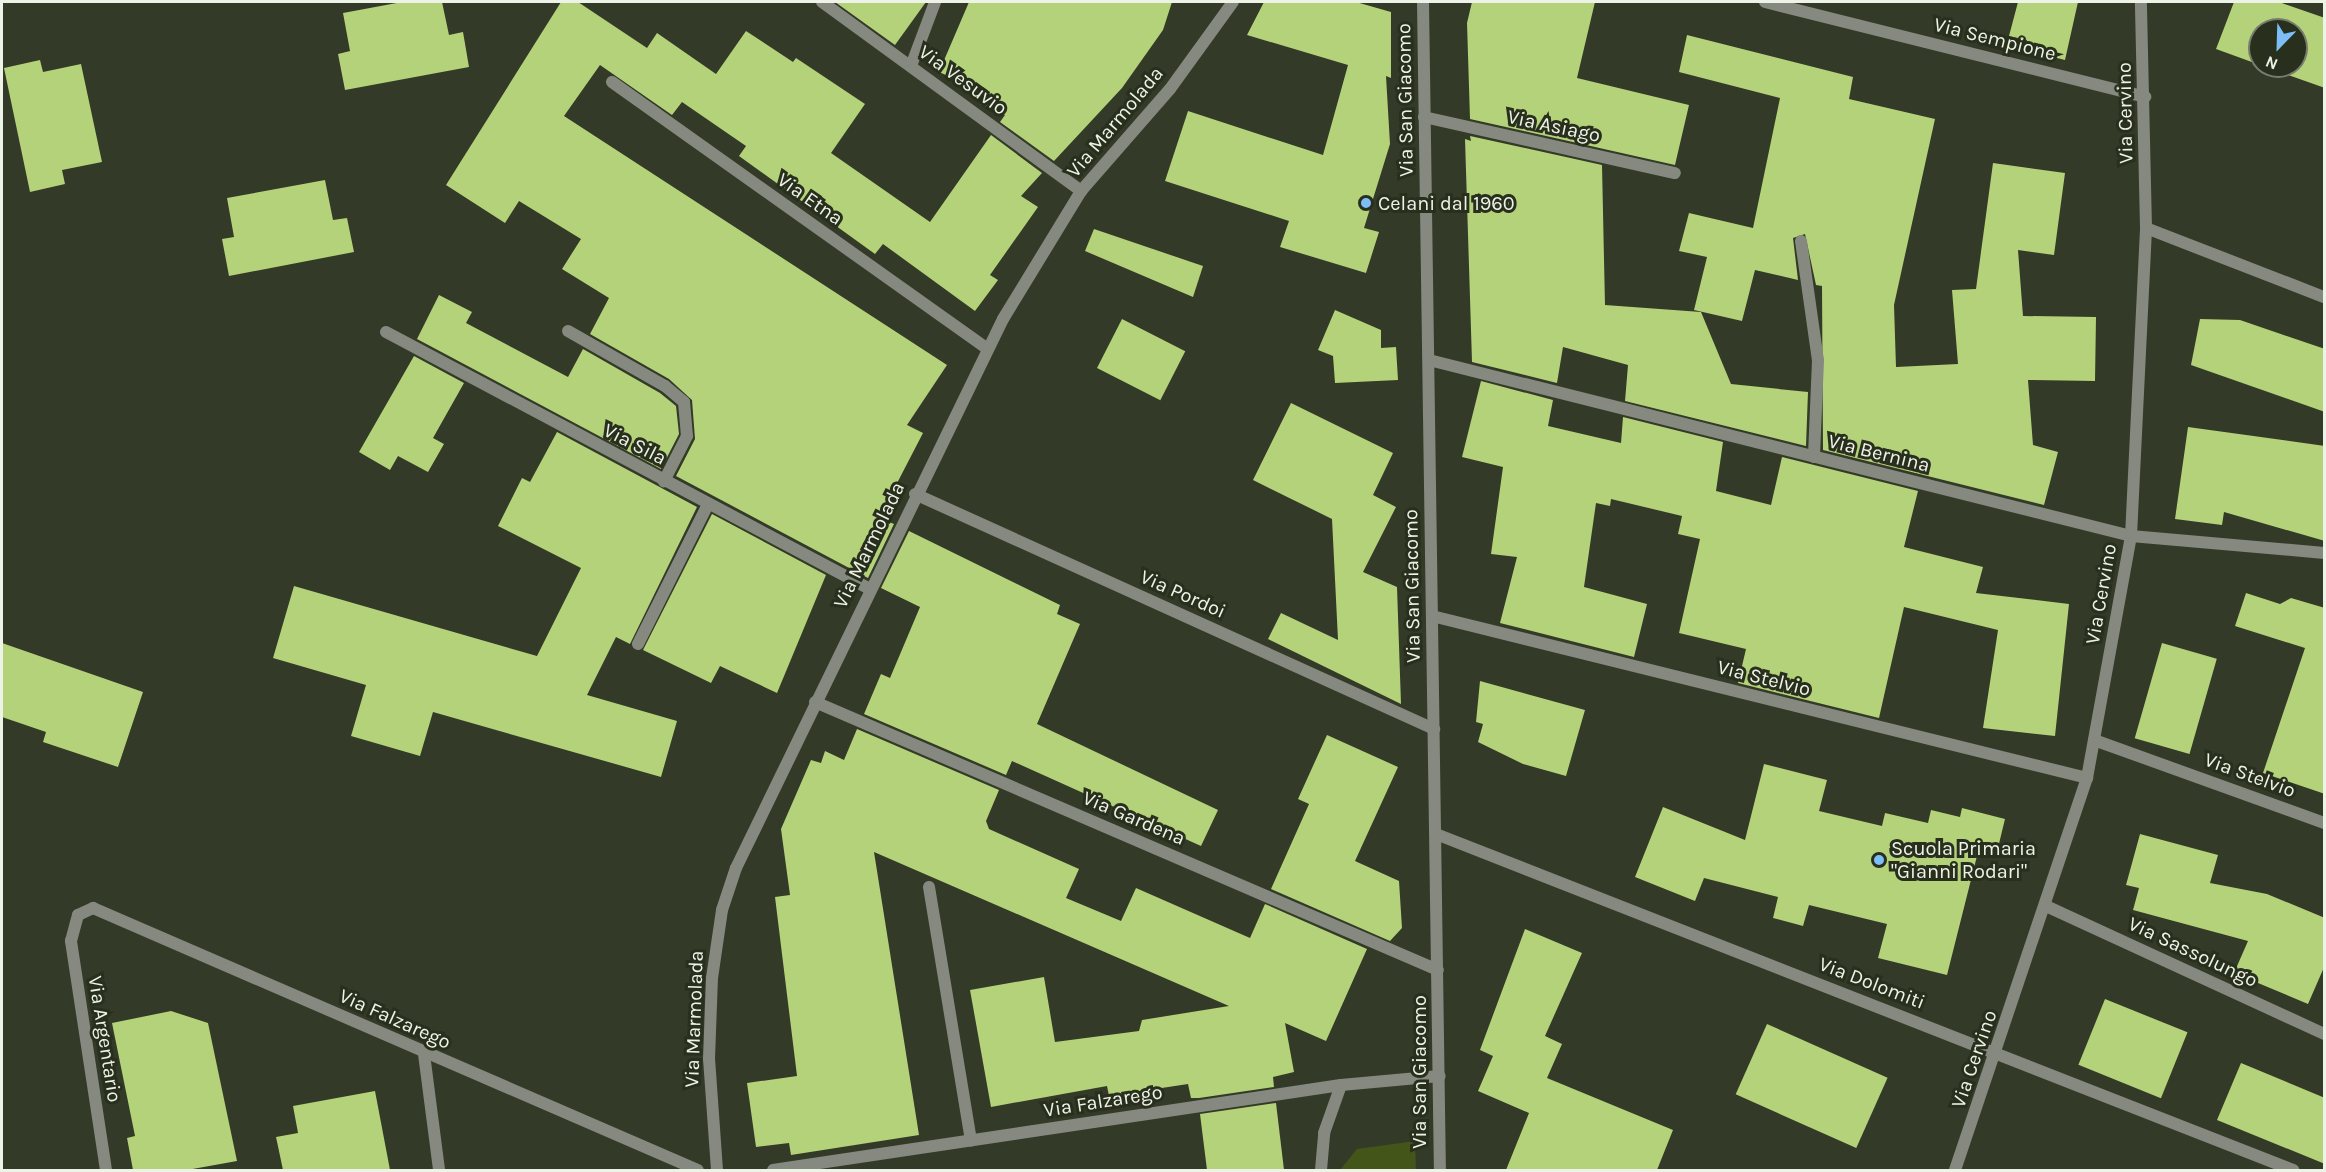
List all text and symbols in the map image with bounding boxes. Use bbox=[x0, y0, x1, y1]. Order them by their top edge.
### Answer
street label: Via Sempione bbox=[1931, 12, 2059, 66]
north arrow bbox=[2248, 18, 2308, 78]
street label: Via San Giacomo bbox=[1392, 23, 1418, 177]
street label: Via Vesuvio bbox=[914, 40, 1012, 120]
text: N bbox=[2263, 52, 2281, 74]
street label: Via Marmolada bbox=[1062, 62, 1168, 182]
street label: Via Cervino bbox=[2112, 62, 2138, 164]
street label: Via Asiago bbox=[1505, 104, 1603, 148]
street label: Via Etna bbox=[772, 168, 848, 230]
place label: Celani dal 1960 bbox=[1378, 191, 1515, 215]
marker: Celani dal 1960 bbox=[1359, 196, 1373, 210]
street label: Via Sila bbox=[599, 418, 671, 470]
street label: Via Bernina bbox=[1826, 429, 1932, 477]
street label: Via Marmolada bbox=[828, 478, 910, 612]
street label: Via San Giacomo bbox=[1399, 509, 1425, 663]
street label: Via Cervino bbox=[2080, 542, 2122, 646]
street label: Via Pordoi bbox=[1137, 565, 1229, 623]
street label: Via Stelvio bbox=[1715, 655, 1813, 701]
street label: Via Stelvio bbox=[2201, 747, 2299, 803]
street label: Via Gardena bbox=[1079, 786, 1189, 850]
place label: Scuola Primaria "Gianni Rodari" bbox=[1891, 837, 2036, 884]
marker: Scuola Primaria "Gianni Rodari" bbox=[1872, 853, 1886, 867]
street label: Via Sassolungo bbox=[2124, 912, 2262, 992]
street label: Via Marmolada bbox=[680, 950, 708, 1088]
street label: Via Dolomiti bbox=[1816, 952, 1928, 1014]
street label: Via Argentario bbox=[83, 974, 127, 1104]
street label: Via Falzarego bbox=[335, 984, 455, 1054]
street label: Via San Giacomo bbox=[1407, 995, 1431, 1149]
street label: Via Cervino bbox=[1946, 1007, 2002, 1111]
street label: Via Falzarego bbox=[1042, 1080, 1164, 1122]

